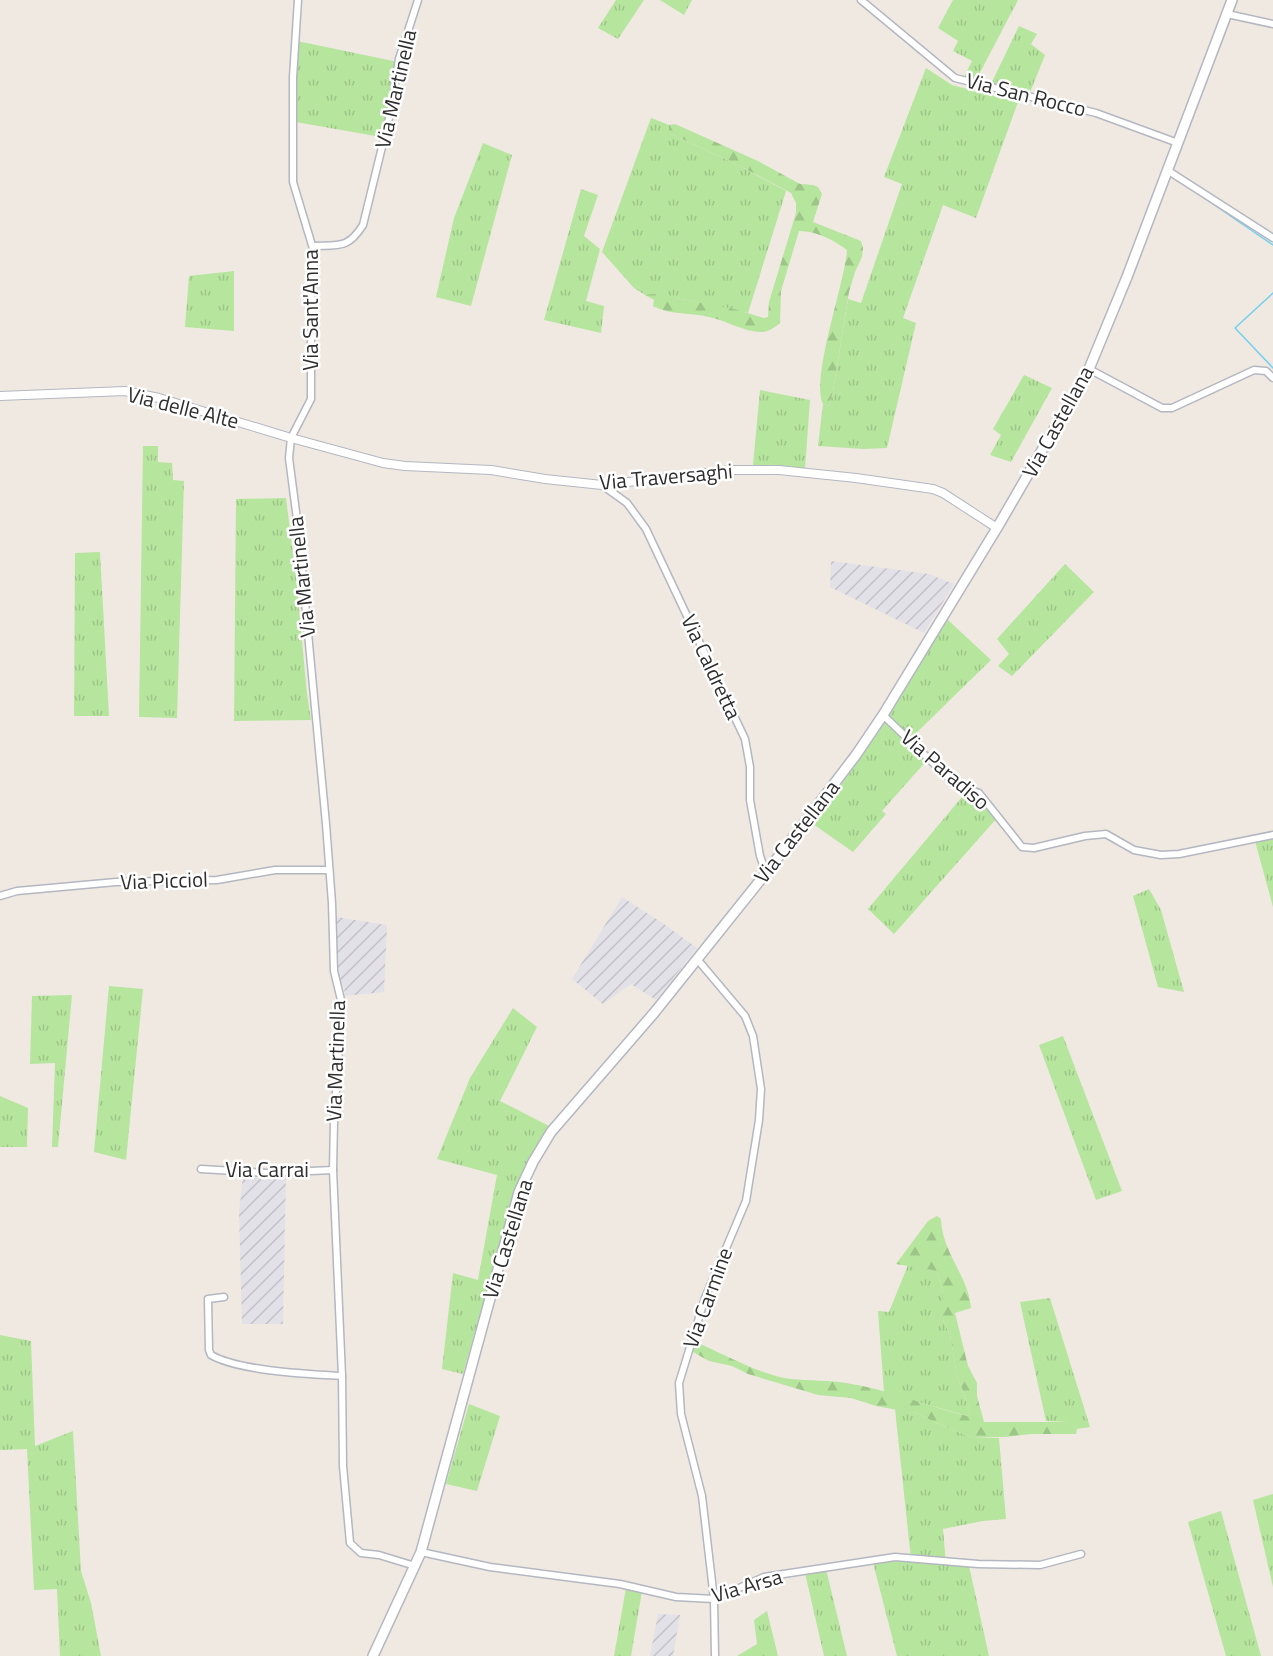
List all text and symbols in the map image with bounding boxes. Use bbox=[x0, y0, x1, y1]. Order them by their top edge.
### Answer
street label: Via Martinella bbox=[366, 26, 424, 152]
street label: Via San Rocco bbox=[963, 64, 1090, 124]
street label: Via Sant'Anna bbox=[294, 249, 326, 371]
street label: Via Castellana bbox=[1013, 359, 1101, 483]
street label: Via delle Alte bbox=[124, 378, 242, 436]
street label: Via Traversaghi bbox=[598, 454, 734, 498]
street label: Via Martinella bbox=[279, 515, 323, 639]
street label: Via Caldretta bbox=[674, 609, 750, 725]
street label: Via Paradiso bbox=[894, 721, 997, 817]
street label: Via Castellana bbox=[746, 772, 847, 890]
street label: Via Picciol bbox=[120, 862, 208, 898]
street label: Via Martinella bbox=[317, 999, 353, 1122]
street label: Via Carrai bbox=[225, 1153, 309, 1185]
street label: Via Castellana bbox=[474, 1174, 541, 1303]
street label: Via Carmine bbox=[674, 1243, 740, 1353]
street label: Via Arsa bbox=[708, 1560, 786, 1610]

